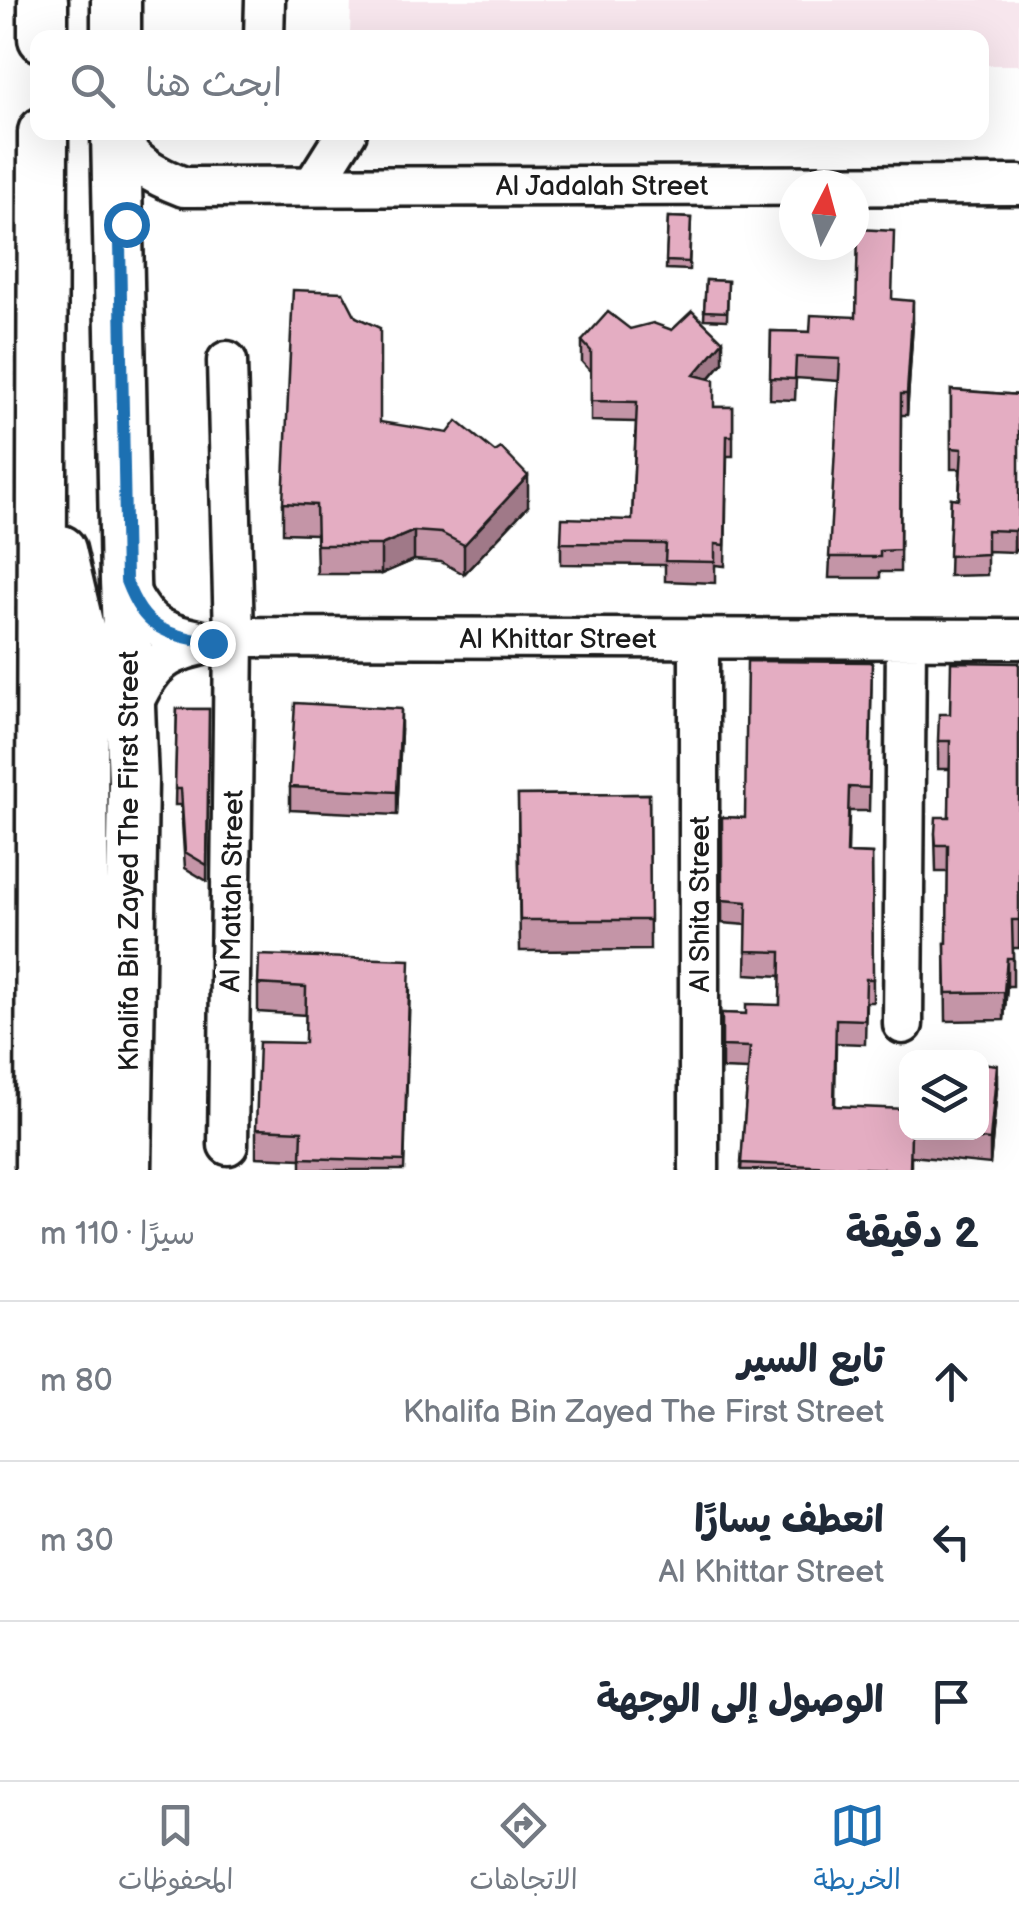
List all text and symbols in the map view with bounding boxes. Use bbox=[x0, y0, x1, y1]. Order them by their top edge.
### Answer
search box bbox=[30, 30, 989, 140]
icon: search bbox=[65, 58, 120, 113]
text: ابحث هنا bbox=[145, 62, 282, 107]
street label: Al Jadalah Street bbox=[496, 170, 709, 203]
north arrow bbox=[779, 170, 869, 260]
route start bbox=[104, 202, 150, 248]
route end bbox=[190, 621, 236, 667]
street label: Al Khittar Street bbox=[459, 623, 657, 656]
street label: Khalifa Bin Zayed The First Street bbox=[113, 650, 146, 1072]
street label: Al Mattah Street bbox=[214, 789, 251, 993]
street label: Al Shita Street bbox=[684, 815, 717, 992]
map controls bbox=[899, 1050, 989, 1140]
button: layers bbox=[899, 1050, 989, 1140]
text: 2 دقيقة bbox=[846, 1209, 979, 1260]
text: سيرًا · 110 m bbox=[40, 1215, 195, 1254]
text: تابع السير bbox=[738, 1338, 884, 1383]
icon: ahead bbox=[924, 1354, 979, 1409]
text: 80 m bbox=[40, 1362, 113, 1401]
text: Khalifa Bin Zayed The First Street bbox=[403, 1393, 884, 1432]
text: انعطف يسارًا bbox=[694, 1498, 884, 1543]
icon: left bbox=[924, 1514, 979, 1569]
text: 30 m bbox=[40, 1522, 114, 1561]
text: Al Khittar Street bbox=[659, 1553, 884, 1592]
icon: arrive bbox=[924, 1674, 979, 1729]
text: الوصول إلى الوجهة bbox=[596, 1678, 884, 1723]
tab: المحفوظات bbox=[118, 1798, 233, 1904]
tab: الاتجاهات bbox=[469, 1798, 578, 1904]
tab: الخريطة bbox=[814, 1798, 901, 1904]

